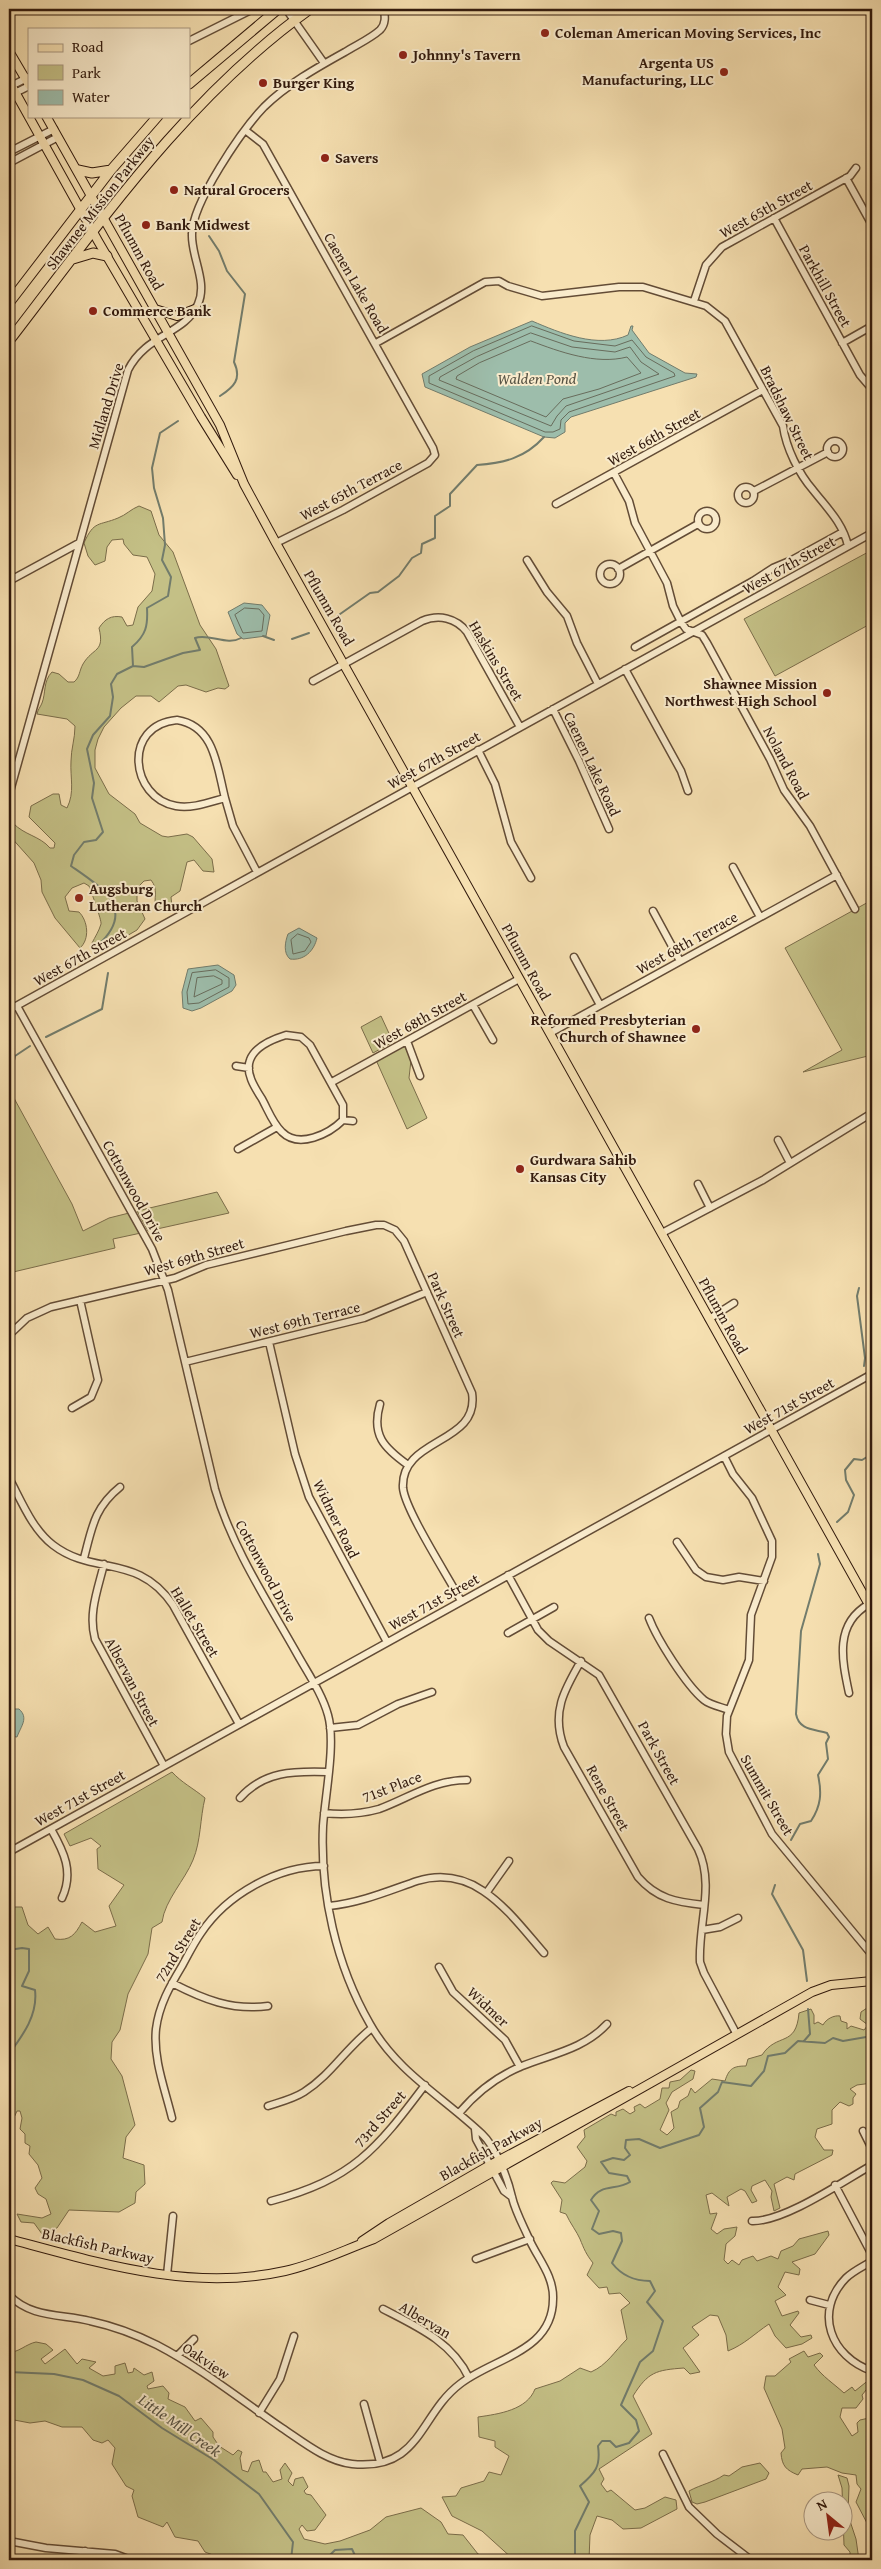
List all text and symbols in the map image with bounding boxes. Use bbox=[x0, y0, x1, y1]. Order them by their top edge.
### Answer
place label: Coleman American Moving Services, Inc bbox=[555, 22, 821, 43]
marker: Coleman American Moving Services, Inc bbox=[539, 27, 551, 39]
legend bbox=[28, 28, 190, 118]
text: Road bbox=[72, 36, 103, 57]
place label: Johnny's Tavern bbox=[410, 44, 521, 65]
marker: Johnny's Tavern bbox=[397, 49, 409, 61]
place label: Argenta US Manufacturing, LLC bbox=[582, 52, 714, 90]
text: Park bbox=[72, 62, 101, 83]
marker: Argenta US Manufacturing, LLC bbox=[718, 66, 730, 78]
place label: Burger King bbox=[273, 72, 354, 93]
marker: Burger King bbox=[257, 77, 269, 89]
text: Water bbox=[72, 86, 110, 107]
street label: Shawnee Mission Parkway bbox=[41, 131, 159, 274]
place label: Savers bbox=[335, 147, 378, 168]
marker: Savers bbox=[319, 152, 331, 164]
street label: West 65th Street bbox=[716, 174, 817, 243]
place label: Natural Grocers bbox=[184, 179, 290, 200]
marker: Natural Grocers bbox=[168, 184, 180, 196]
street label: Pflumm Road bbox=[110, 210, 169, 294]
place label: Bank Midwest bbox=[156, 214, 250, 235]
marker: Bank Midwest bbox=[140, 219, 152, 231]
street label: Caenen Lake Road bbox=[319, 229, 394, 337]
street label: Parkhill Street bbox=[794, 241, 857, 331]
place label: Commerce Bank bbox=[103, 300, 212, 321]
marker: Commerce Bank bbox=[87, 305, 99, 317]
street label: Midland Drive bbox=[82, 360, 129, 452]
street label: Bradshaw Street bbox=[755, 362, 820, 464]
water label: Walden Pond bbox=[497, 366, 577, 390]
street label: West 66th Street bbox=[604, 402, 705, 471]
street label: West 65th Terrace bbox=[296, 454, 406, 525]
street label: West 67th Street bbox=[739, 530, 840, 599]
street label: Pflumm Road bbox=[299, 566, 360, 650]
street label: Haskins Street bbox=[464, 617, 529, 706]
place label: Shawnee Mission Northwest High School bbox=[665, 673, 817, 711]
marker: Shawnee Mission Northwest High School bbox=[821, 687, 833, 699]
street label: Caenen Lake Road bbox=[559, 708, 626, 819]
street label: Noland Road bbox=[758, 723, 814, 803]
street label: West 67th Street bbox=[384, 725, 485, 794]
place label: Augsburg Lutheran Church bbox=[89, 878, 202, 916]
marker: Augsburg Lutheran Church bbox=[73, 892, 85, 904]
street label: West 68th Terrace bbox=[632, 906, 741, 979]
street label: Pflumm Road bbox=[497, 920, 556, 1004]
street label: West 67th Street bbox=[30, 922, 131, 991]
street label: West 68th Street bbox=[370, 985, 471, 1054]
place label: Reformed Presbyterian Church of Shawnee bbox=[531, 1009, 686, 1047]
marker: Reformed Presbyterian Church of Shawnee bbox=[690, 1023, 702, 1035]
street label: Cottonwood Drive bbox=[98, 1136, 171, 1245]
place label: Gurdwara Sahib Kansas City bbox=[530, 1149, 636, 1187]
marker: Gurdwara Sahib Kansas City bbox=[514, 1163, 526, 1175]
street label: West 69th Street bbox=[141, 1232, 247, 1281]
street label: Park Street bbox=[423, 1268, 471, 1342]
street label: Pflumm Road bbox=[694, 1274, 753, 1358]
street label: West 69th Terrace bbox=[247, 1296, 362, 1343]
street label: West 71st Street bbox=[740, 1372, 839, 1439]
street label: Widmer Road bbox=[308, 1476, 365, 1562]
street label: Cottonwood Drive bbox=[231, 1516, 302, 1626]
street label: West 71st Street bbox=[385, 1568, 484, 1635]
street label: Hallet Street bbox=[166, 1582, 225, 1662]
street label: Albervan Street bbox=[100, 1633, 165, 1731]
street label: Park Street bbox=[633, 1717, 686, 1789]
street label: Summit Street bbox=[736, 1750, 800, 1840]
street label: Rene Street bbox=[582, 1761, 636, 1835]
street label: West 71st Street bbox=[31, 1764, 130, 1831]
street label: 71st Place bbox=[359, 1766, 425, 1807]
street label: 72nd Street bbox=[150, 1913, 206, 1986]
street label: Widmer bbox=[463, 1982, 514, 2032]
street label: 73rd Street bbox=[349, 2085, 411, 2152]
street label: Blackfish Parkway bbox=[436, 2111, 546, 2186]
street label: Blackfish Parkway bbox=[40, 2222, 157, 2269]
street label: Albervan bbox=[395, 2296, 456, 2344]
street label: Oakview bbox=[178, 2337, 234, 2384]
water label: Little Mill Creek bbox=[133, 2387, 227, 2463]
north arrow bbox=[804, 2492, 854, 2542]
text: N bbox=[813, 2493, 831, 2516]

